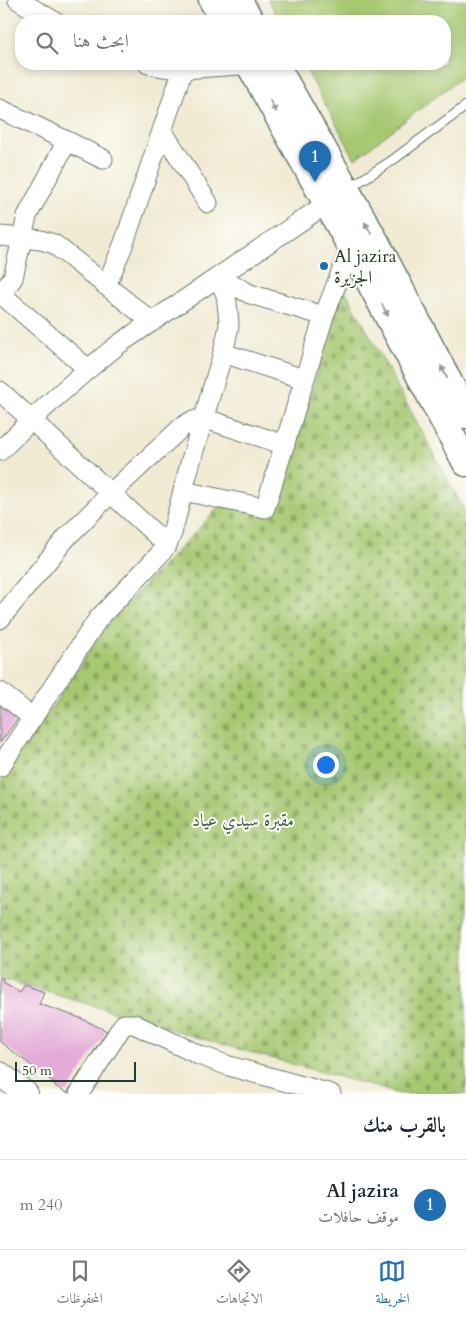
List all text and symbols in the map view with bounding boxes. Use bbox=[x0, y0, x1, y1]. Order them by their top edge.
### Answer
search box bbox=[15, 15, 451, 70]
text: ابحث هنا bbox=[73, 28, 129, 54]
icon: search bbox=[33, 29, 61, 57]
one-way arrow bbox=[268, 100, 277, 113]
pin: 1 bbox=[299, 141, 331, 182]
one-way arrow bbox=[364, 221, 373, 234]
place label: Al jazira الجزيرة bbox=[334, 244, 397, 290]
marker: Al jazira الجزيرة bbox=[318, 260, 330, 272]
one-way arrow bbox=[381, 303, 389, 317]
one-way arrow bbox=[440, 364, 448, 379]
your location bbox=[313, 752, 339, 778]
park label: مقبرة سيدي عياد bbox=[192, 808, 294, 835]
scale bar bbox=[15, 1059, 136, 1082]
text: 50 m bbox=[22, 1061, 52, 1080]
text: بالقرب منك bbox=[363, 1111, 446, 1140]
text: Al jazira bbox=[326, 1178, 399, 1204]
text: 240 m bbox=[20, 1194, 62, 1216]
text: 1 bbox=[426, 1194, 434, 1216]
text: موقف حافلات bbox=[318, 1206, 399, 1228]
tab: المحفوظات bbox=[57, 1257, 103, 1312]
tab: الاتجاهات bbox=[216, 1257, 262, 1312]
tab: الخريطة bbox=[375, 1257, 410, 1312]

